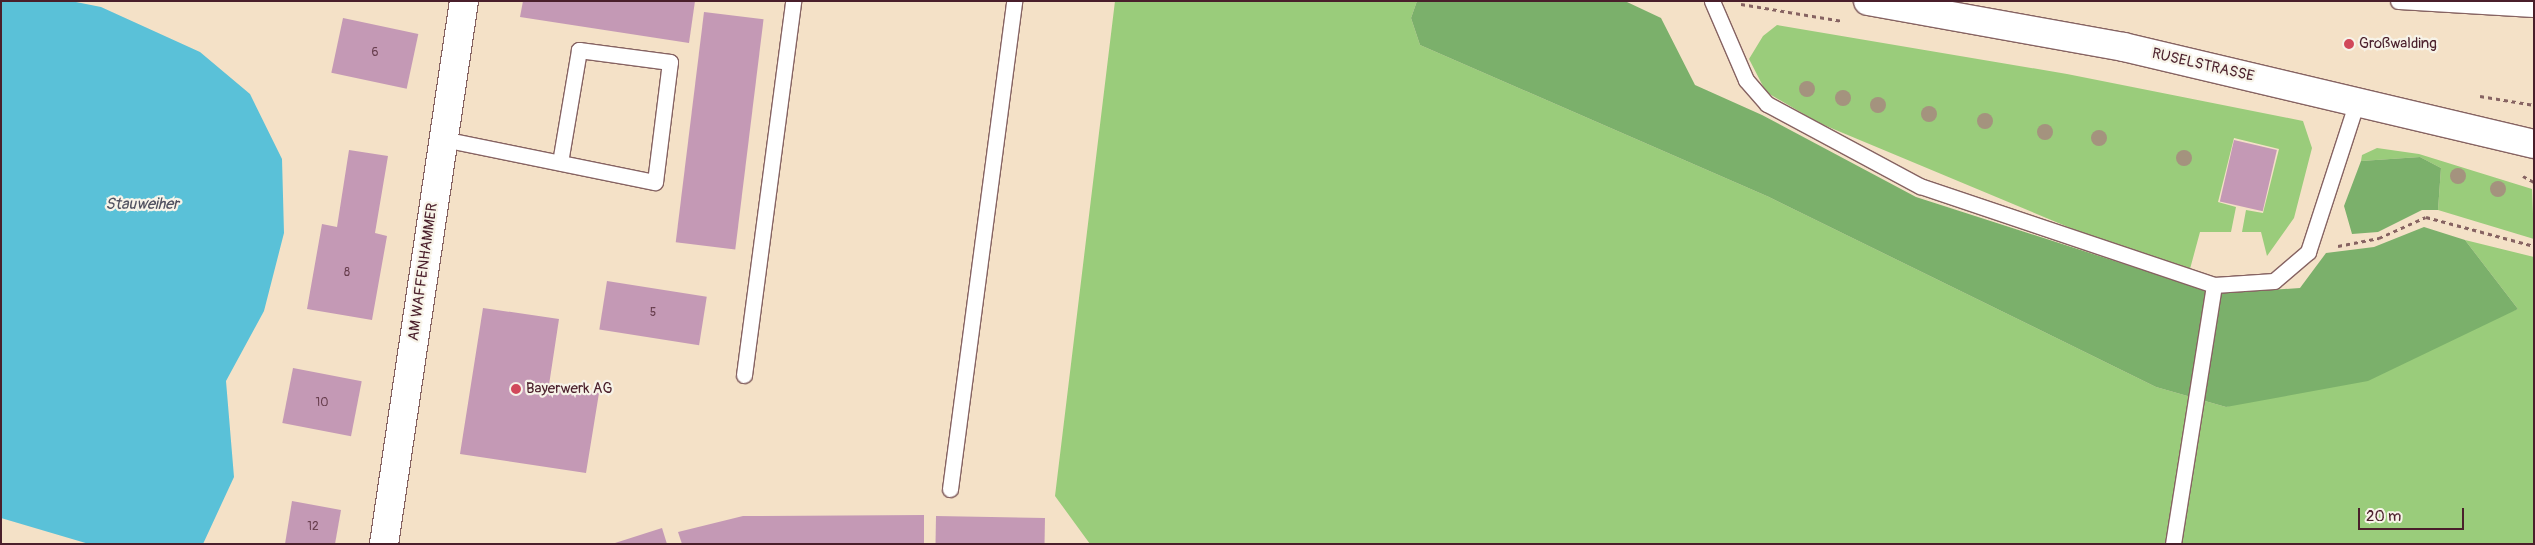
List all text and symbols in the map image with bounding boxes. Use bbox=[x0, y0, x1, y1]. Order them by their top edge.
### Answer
place label: Großwalding bbox=[2359, 35, 2437, 53]
marker: Großwalding bbox=[2343, 38, 2355, 50]
street label: RUSELSTRASSE bbox=[2150, 44, 2256, 86]
house number: 6 bbox=[372, 46, 378, 60]
water label: Stauweiher bbox=[105, 194, 179, 214]
street label: AM WAFFENHAMMER bbox=[404, 202, 442, 342]
house number: 8 bbox=[344, 266, 350, 280]
house number: 5 bbox=[650, 306, 656, 320]
place label: Bayerwerk AG bbox=[526, 380, 613, 398]
marker: Bayerwerk AG bbox=[510, 383, 522, 395]
house number: 10 bbox=[316, 396, 328, 410]
scale bar bbox=[2360, 498, 2466, 530]
text: 20 m bbox=[2366, 507, 2401, 526]
house number: 12 bbox=[307, 520, 319, 534]

